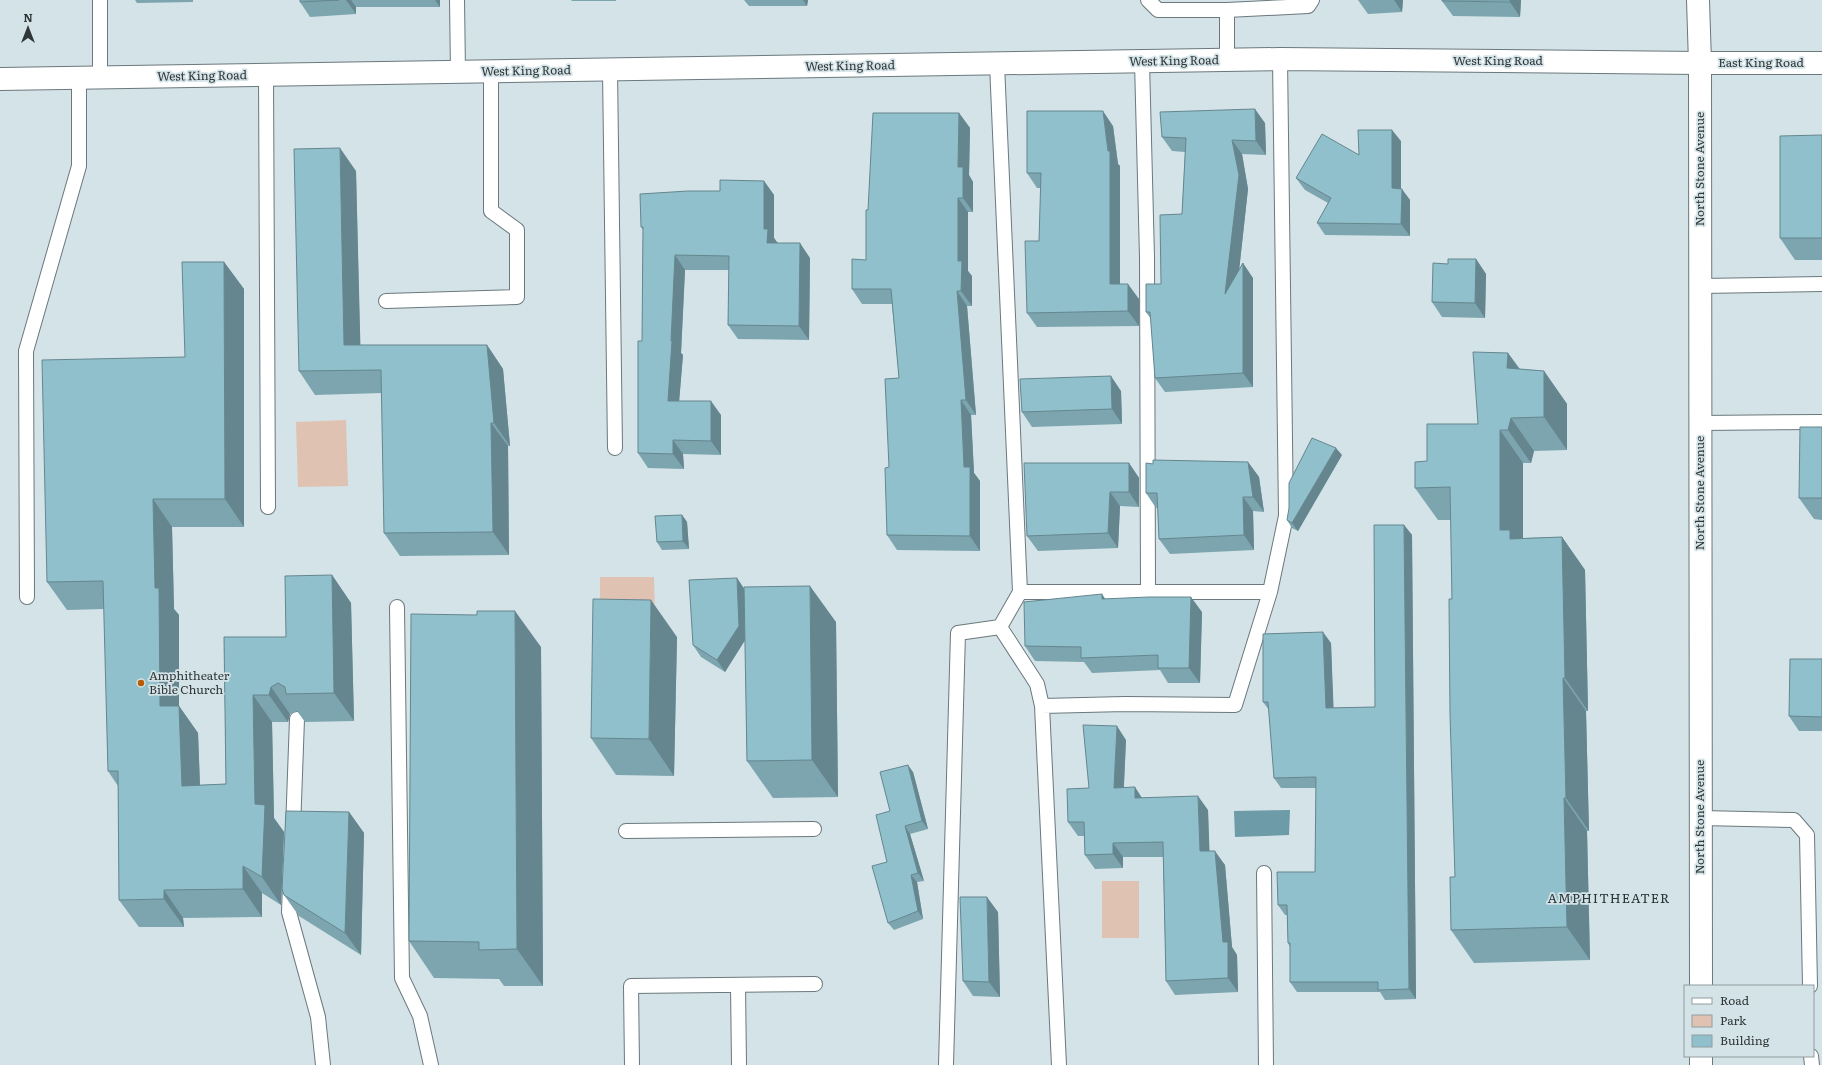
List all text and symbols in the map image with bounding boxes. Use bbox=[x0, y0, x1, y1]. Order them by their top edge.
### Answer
north arrow bbox=[8, 8, 48, 48]
text: N bbox=[23, 9, 33, 25]
street label: West King Road bbox=[1129, 50, 1220, 70]
street label: West King Road bbox=[1453, 51, 1544, 69]
street label: East King Road bbox=[1718, 53, 1805, 71]
street label: West King Road bbox=[805, 55, 896, 75]
street label: West King Road bbox=[481, 60, 572, 80]
street label: West King Road bbox=[157, 65, 248, 85]
street label: North Stone Avenue bbox=[1690, 112, 1708, 226]
street label: North Stone Avenue bbox=[1690, 436, 1708, 550]
place label: Amphitheater Bible Church bbox=[149, 666, 230, 698]
marker: Amphitheater Bible Church bbox=[136, 678, 146, 688]
street label: North Stone Avenue bbox=[1690, 760, 1708, 874]
district label: AMPHITHEATER bbox=[1548, 888, 1670, 907]
legend bbox=[1684, 985, 1814, 1057]
text: Road bbox=[1720, 991, 1750, 1009]
text: Park bbox=[1720, 1011, 1747, 1029]
text: Building bbox=[1720, 1031, 1770, 1049]

